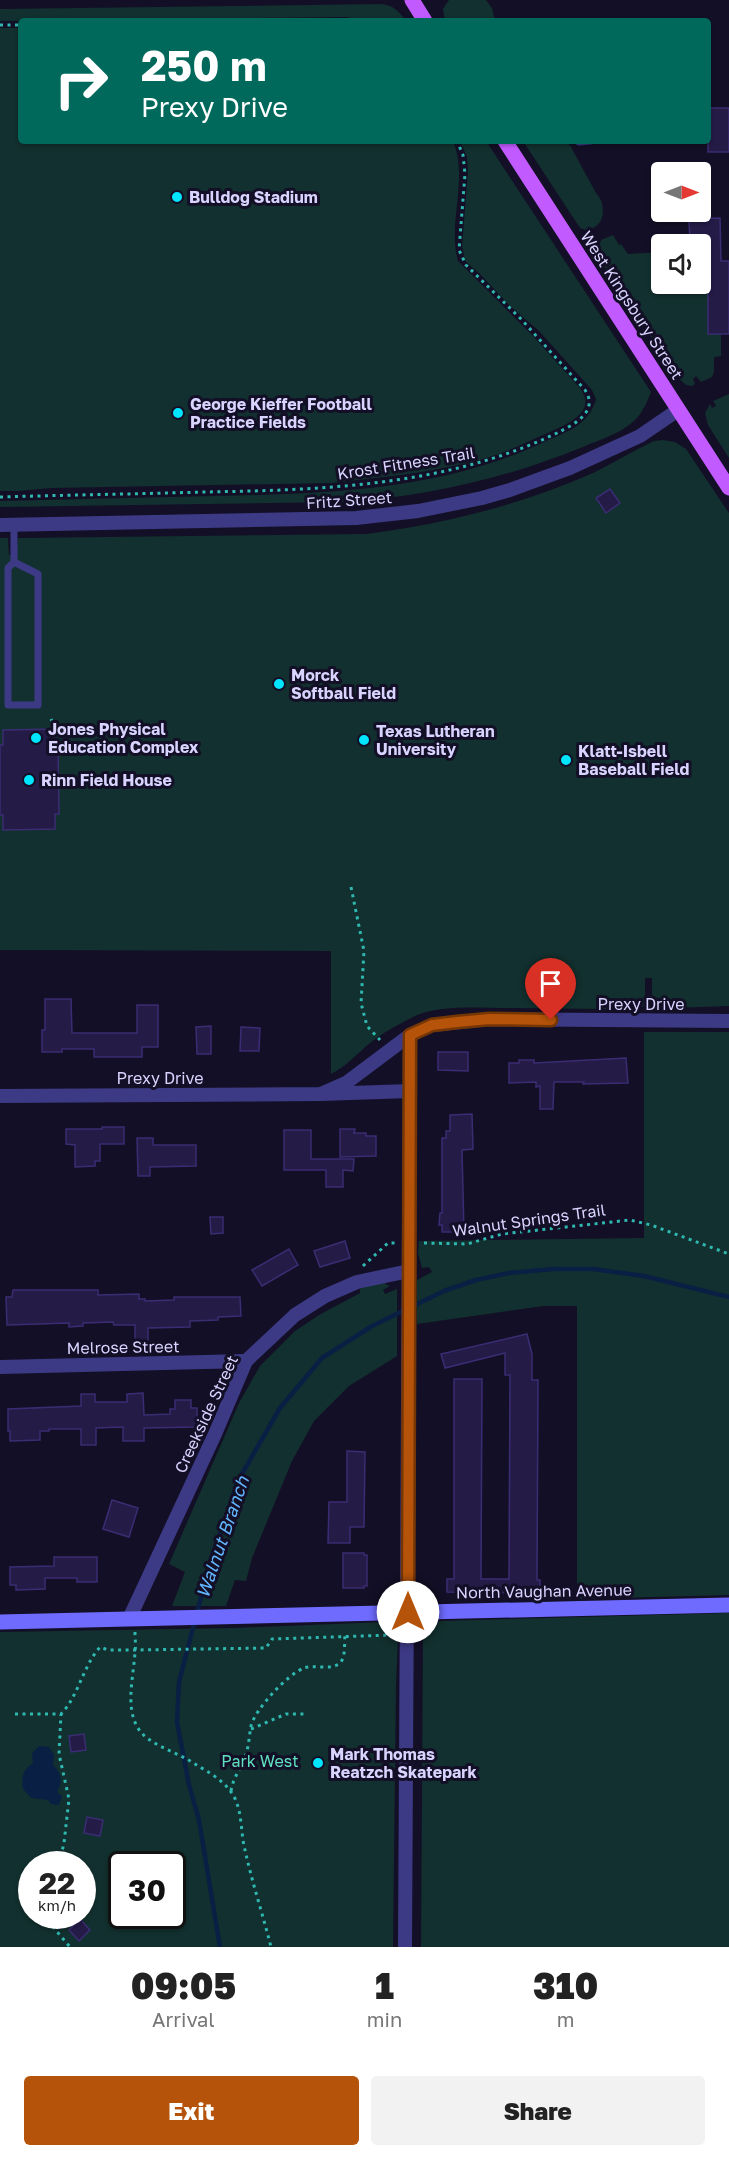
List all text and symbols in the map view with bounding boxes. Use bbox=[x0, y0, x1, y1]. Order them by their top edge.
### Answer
text: 250 m bbox=[141, 40, 267, 90]
icon: right bbox=[42, 42, 120, 120]
text: Prexy Drive bbox=[141, 91, 288, 123]
north arrow bbox=[651, 162, 711, 222]
map controls bbox=[651, 162, 711, 294]
place label: Bulldog Stadium bbox=[189, 187, 318, 207]
marker: Bulldog Stadium bbox=[170, 190, 184, 204]
street label: West Kingsbury Street bbox=[577, 227, 687, 383]
button: sound bbox=[651, 234, 711, 294]
place label: George Kieffer Football Practice Fields bbox=[190, 394, 372, 432]
marker: George Kieffer Football Practice Fields bbox=[171, 406, 185, 420]
street label: Krost Fitness Trail bbox=[336, 442, 476, 484]
street label: Fritz Street bbox=[305, 487, 393, 513]
place label: Morck Softball Field bbox=[291, 665, 396, 703]
marker: Morck Softball Field bbox=[272, 677, 286, 691]
place label: Jones Physical Education Complex bbox=[48, 719, 199, 757]
place label: Texas Lutheran University bbox=[376, 721, 495, 759]
marker: Jones Physical Education Complex bbox=[29, 731, 43, 745]
marker: Texas Lutheran University bbox=[357, 733, 371, 747]
place label: Klatt-Isbell Baseball Field bbox=[578, 741, 689, 779]
marker: Klatt-Isbell Baseball Field bbox=[559, 753, 573, 767]
place label: Rinn Field House bbox=[41, 770, 172, 790]
marker: Rinn Field House bbox=[22, 773, 36, 787]
pin bbox=[525, 958, 576, 1020]
icon: arrive bbox=[534, 967, 567, 1000]
street label: Prexy Drive bbox=[597, 994, 685, 1014]
street label: Prexy Drive bbox=[116, 1068, 204, 1088]
street label: Walnut Springs Trail bbox=[451, 1199, 607, 1241]
street label: Melrose Street bbox=[66, 1336, 180, 1358]
street label: Creekside Street bbox=[170, 1352, 242, 1476]
water label: Walnut Branch bbox=[191, 1472, 253, 1601]
street label: North Vaughan Avenue bbox=[456, 1579, 632, 1603]
position arrow bbox=[376, 1580, 440, 1644]
place label: Mark Thomas Reatzch Skatepark bbox=[330, 1744, 478, 1782]
park label: Park West bbox=[221, 1751, 299, 1771]
marker: Mark Thomas Reatzch Skatepark bbox=[311, 1756, 325, 1770]
speed limit sign: 30 bbox=[108, 1851, 186, 1929]
text: 22 bbox=[39, 1865, 75, 1901]
text: km/h bbox=[38, 1896, 76, 1914]
text: 09:05 bbox=[131, 1964, 236, 2007]
text: 1 bbox=[375, 1964, 394, 2007]
text: 310 bbox=[533, 1964, 598, 2007]
text: Arrival bbox=[152, 2007, 215, 2031]
text: min bbox=[367, 2007, 402, 2031]
text: m bbox=[557, 2007, 574, 2031]
button: Exit bbox=[24, 2076, 359, 2145]
button: Share bbox=[371, 2076, 705, 2145]

